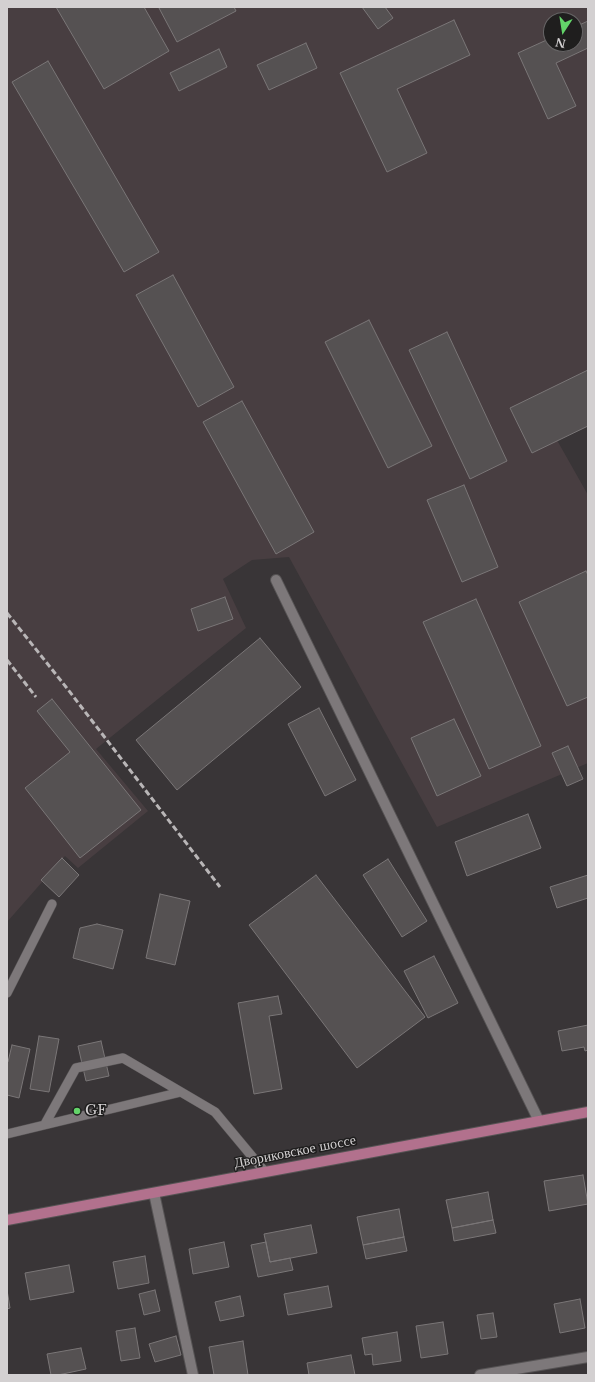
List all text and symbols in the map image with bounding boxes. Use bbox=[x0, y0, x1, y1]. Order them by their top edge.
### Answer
north arrow bbox=[543, 12, 583, 52]
text: N bbox=[554, 35, 567, 51]
place label: GF bbox=[85, 1103, 107, 1119]
marker: GF bbox=[72, 1106, 82, 1116]
street label: Двориковское шоссе bbox=[233, 1132, 357, 1172]

